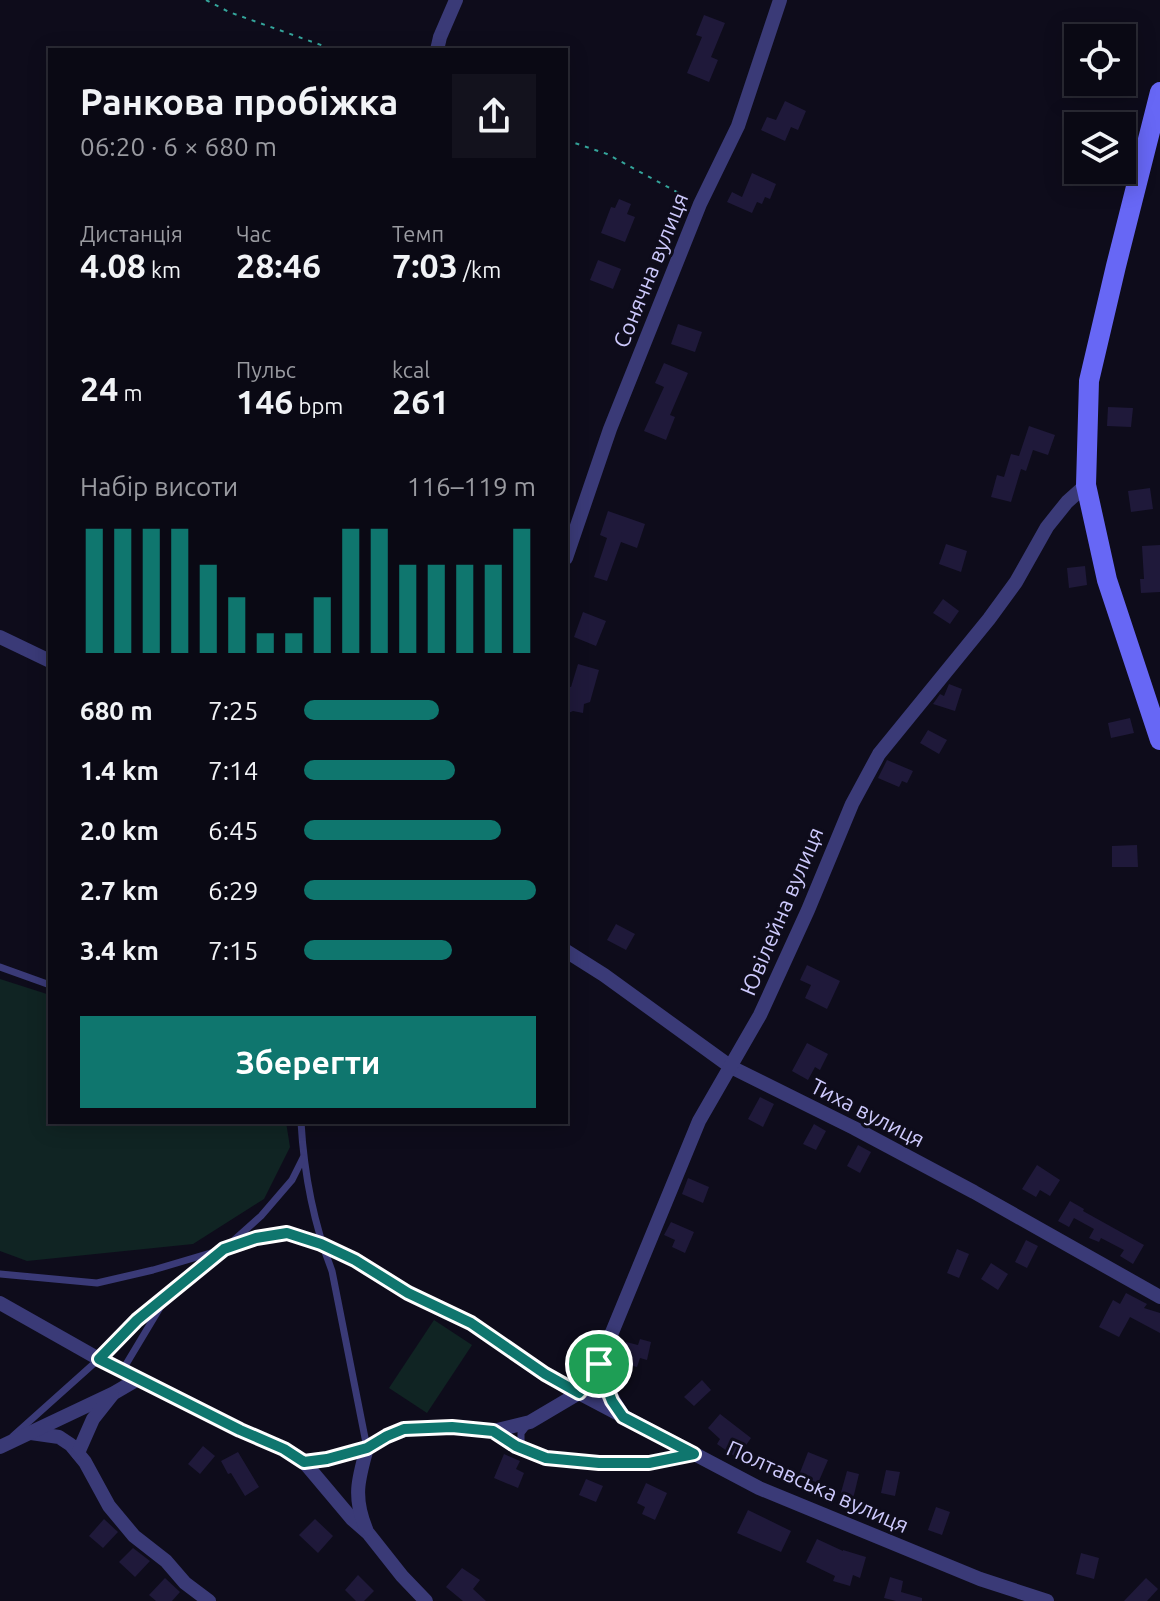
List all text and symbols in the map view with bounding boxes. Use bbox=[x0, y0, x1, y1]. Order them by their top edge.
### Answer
map controls bbox=[1064, 24, 1136, 184]
button: locate bbox=[1064, 24, 1136, 96]
button: share bbox=[452, 74, 536, 158]
text: Ранкова пробіжка bbox=[80, 81, 398, 122]
button: layers bbox=[1064, 112, 1136, 184]
text: 06:20 · 6 × 680 m bbox=[80, 132, 277, 161]
street label: Сонячна вулиця bbox=[608, 189, 692, 351]
text: Дистанція bbox=[80, 221, 183, 246]
text: Час bbox=[236, 221, 271, 246]
text: Темп bbox=[392, 221, 444, 246]
text: 4.08 bbox=[80, 246, 146, 284]
text: 28:46 bbox=[236, 246, 321, 284]
text: 7:03 bbox=[392, 246, 458, 284]
text: km bbox=[146, 257, 181, 282]
text: /km bbox=[458, 257, 501, 282]
text: Пульс bbox=[236, 357, 296, 382]
text: kcal bbox=[392, 357, 430, 382]
text: 24 bbox=[80, 369, 118, 407]
text: m bbox=[118, 380, 142, 405]
text: 146 bbox=[236, 382, 294, 420]
text: 261 bbox=[392, 382, 450, 420]
text: bpm bbox=[294, 393, 343, 418]
text: Набір висоти bbox=[80, 472, 238, 501]
text: 116–119 m bbox=[407, 472, 536, 501]
text: 680 m bbox=[80, 696, 153, 725]
text: 7:25 bbox=[208, 696, 258, 725]
text: 1.4 km bbox=[80, 756, 159, 785]
text: 7:14 bbox=[208, 756, 258, 785]
text: 2.0 km bbox=[80, 816, 159, 845]
text: 6:45 bbox=[208, 816, 258, 845]
street label: Ювілейна вулиця bbox=[734, 823, 828, 999]
text: 2.7 km bbox=[80, 876, 159, 905]
text: 6:29 bbox=[208, 876, 258, 905]
text: 3.4 km bbox=[80, 936, 159, 965]
text: 7:15 bbox=[208, 936, 258, 965]
button: Зберегти bbox=[80, 1016, 536, 1108]
street label: Тиха вулиця bbox=[807, 1073, 929, 1151]
pin bbox=[565, 1330, 633, 1398]
icon: arrive bbox=[577, 1342, 621, 1386]
street label: Полтавська вулиця bbox=[723, 1435, 913, 1537]

